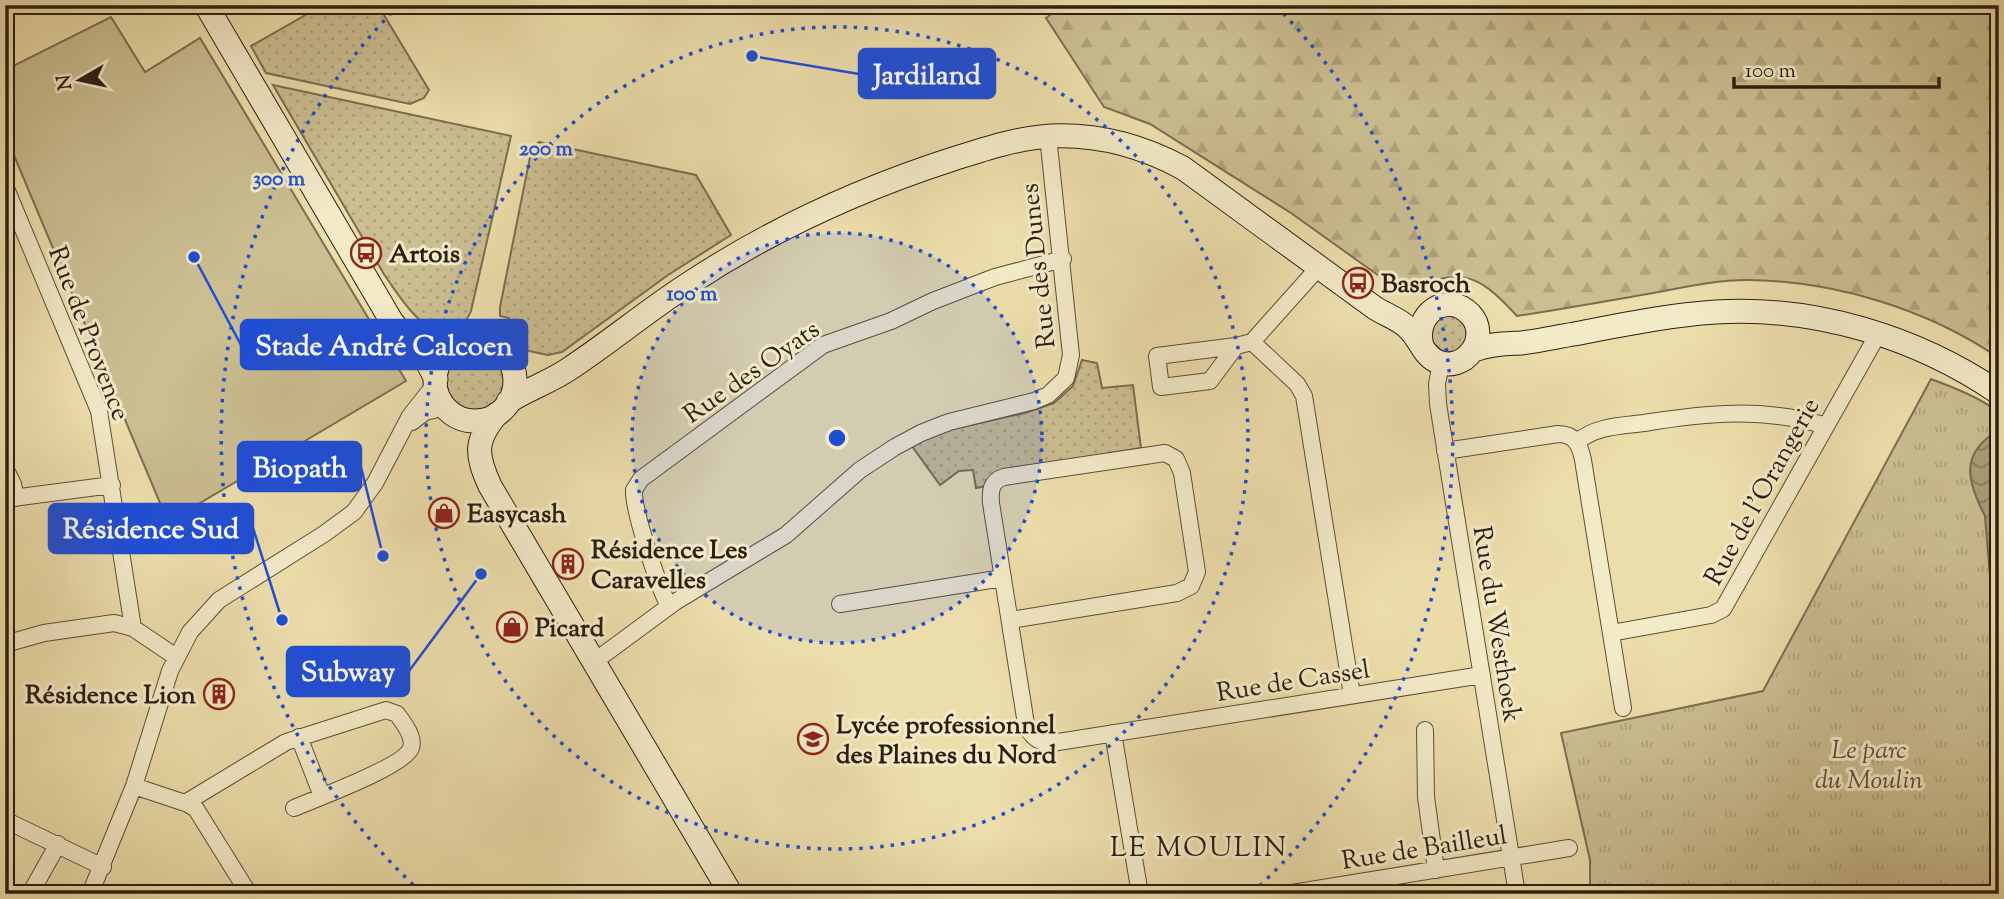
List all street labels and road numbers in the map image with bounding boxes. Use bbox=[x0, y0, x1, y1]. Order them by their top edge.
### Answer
street label: Rue des Dunes bbox=[1012, 181, 1067, 350]
street label: Rue de Provence bbox=[37, 241, 138, 426]
street label: Rue des Oyats bbox=[677, 312, 828, 434]
street label: Rue de l'Orangerie bbox=[1696, 392, 1830, 593]
street label: Rue du Westhoek bbox=[1462, 523, 1529, 725]
street label: Rue de Cassel bbox=[1214, 652, 1373, 713]
street label: Rue de Bailleul bbox=[1339, 818, 1510, 881]

